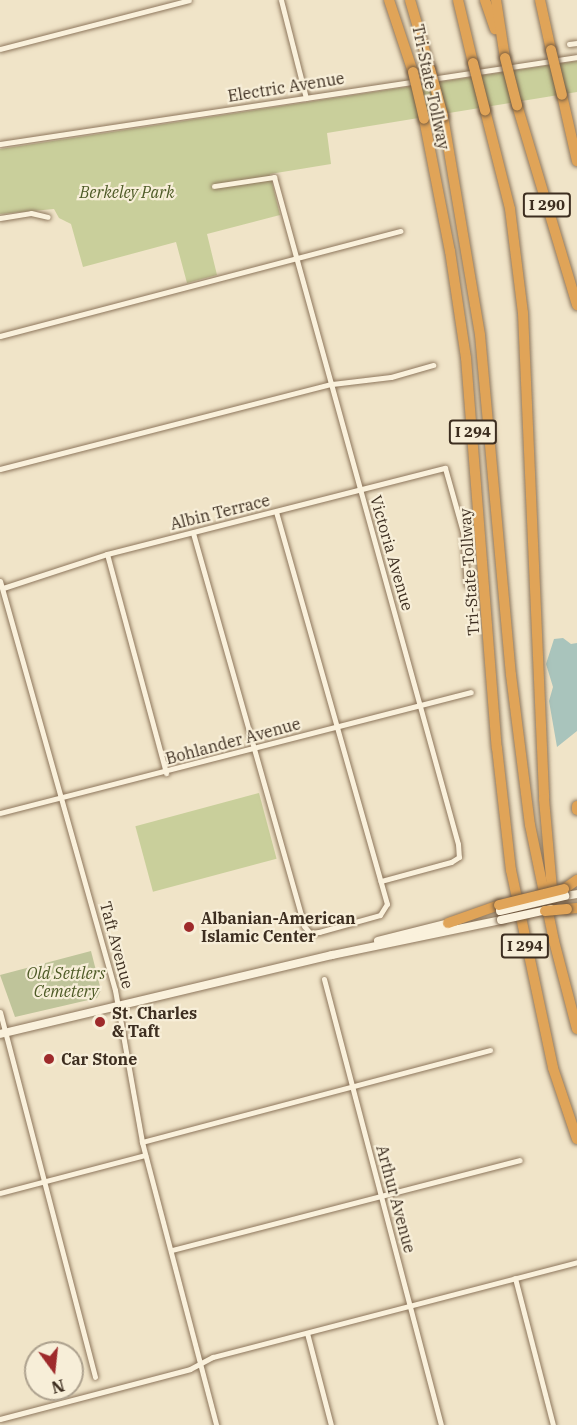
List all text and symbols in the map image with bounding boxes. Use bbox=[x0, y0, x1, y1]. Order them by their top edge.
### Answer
street label: Tri-State Tollway bbox=[408, 23, 454, 151]
street label: Electric Avenue bbox=[226, 68, 346, 106]
park label: Berkeley Park bbox=[79, 182, 175, 202]
road number: I 290 bbox=[522, 193, 572, 217]
road number: I 294 bbox=[448, 420, 498, 444]
street label: Albin Terrace bbox=[168, 490, 272, 534]
street label: Victoria Avenue bbox=[366, 493, 418, 613]
street label: Tri-State Tollway bbox=[455, 508, 483, 636]
street label: Bohlander Avenue bbox=[163, 714, 303, 768]
street label: Taft Avenue bbox=[96, 899, 138, 991]
place label: Albanian-American Islamic Center bbox=[201, 908, 356, 946]
marker: Albanian-American Islamic Center bbox=[182, 920, 196, 934]
road number: I 294 bbox=[500, 934, 550, 958]
park label: Old Settlers Cemetery bbox=[27, 963, 105, 1001]
place label: St. Charles & Taft bbox=[112, 1003, 197, 1041]
marker: St. Charles & Taft bbox=[93, 1015, 107, 1029]
place label: Car Stone bbox=[61, 1049, 137, 1069]
marker: Car Stone bbox=[42, 1052, 56, 1066]
street label: Arthur Avenue bbox=[372, 1143, 420, 1255]
north arrow bbox=[24, 1341, 84, 1401]
text: N bbox=[49, 1375, 67, 1398]

